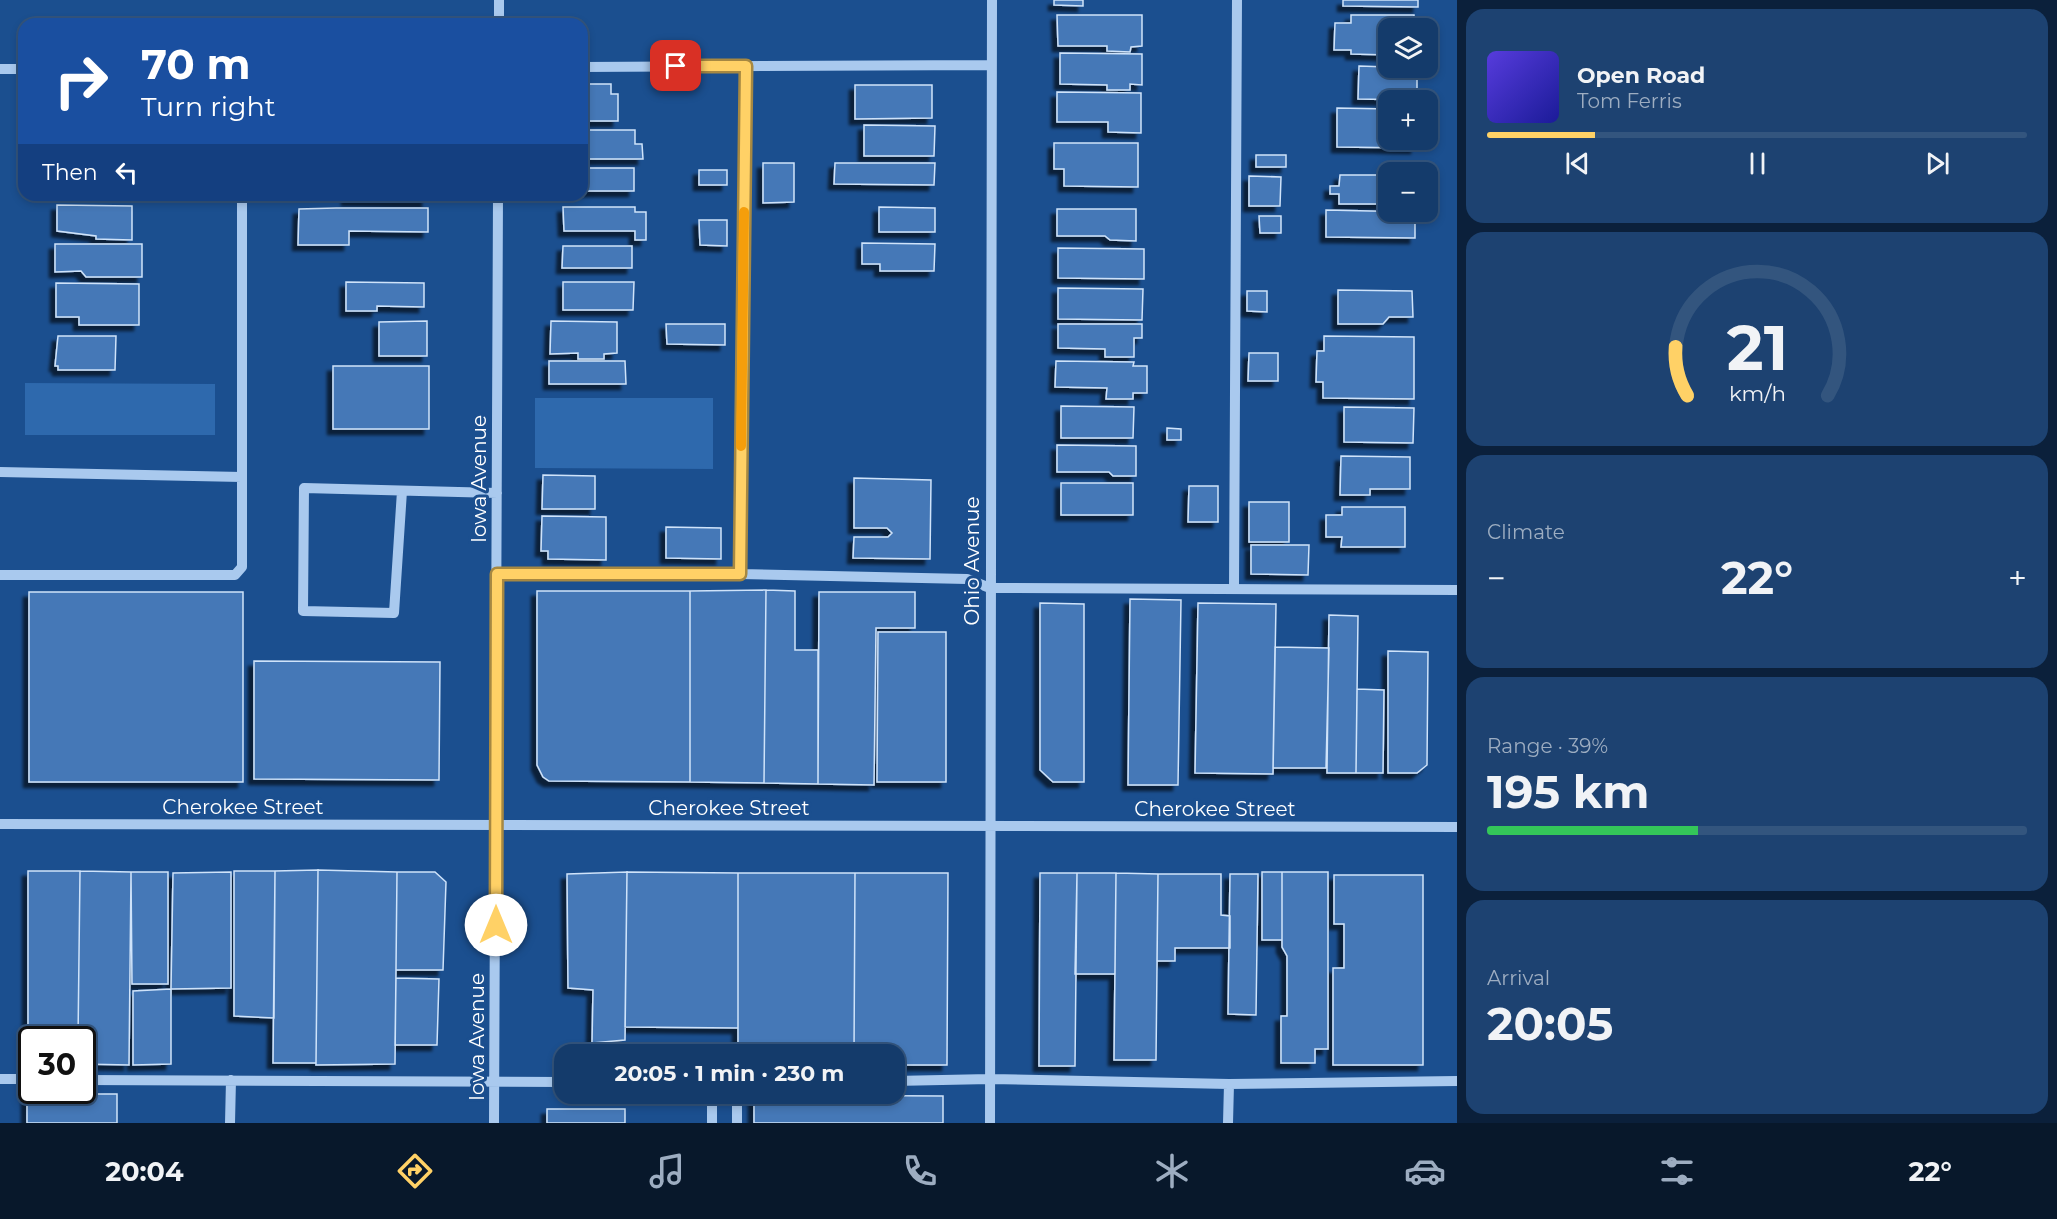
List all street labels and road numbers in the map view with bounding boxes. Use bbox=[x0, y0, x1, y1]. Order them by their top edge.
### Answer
street label: Iowa Avenue bbox=[467, 415, 491, 543]
street label: Ohio Avenue bbox=[960, 497, 984, 625]
street label: Cherokee Street bbox=[162, 795, 324, 819]
street label: Cherokee Street bbox=[648, 796, 810, 820]
street label: Cherokee Street bbox=[1134, 797, 1296, 821]
street label: Iowa Avenue bbox=[465, 973, 489, 1101]

